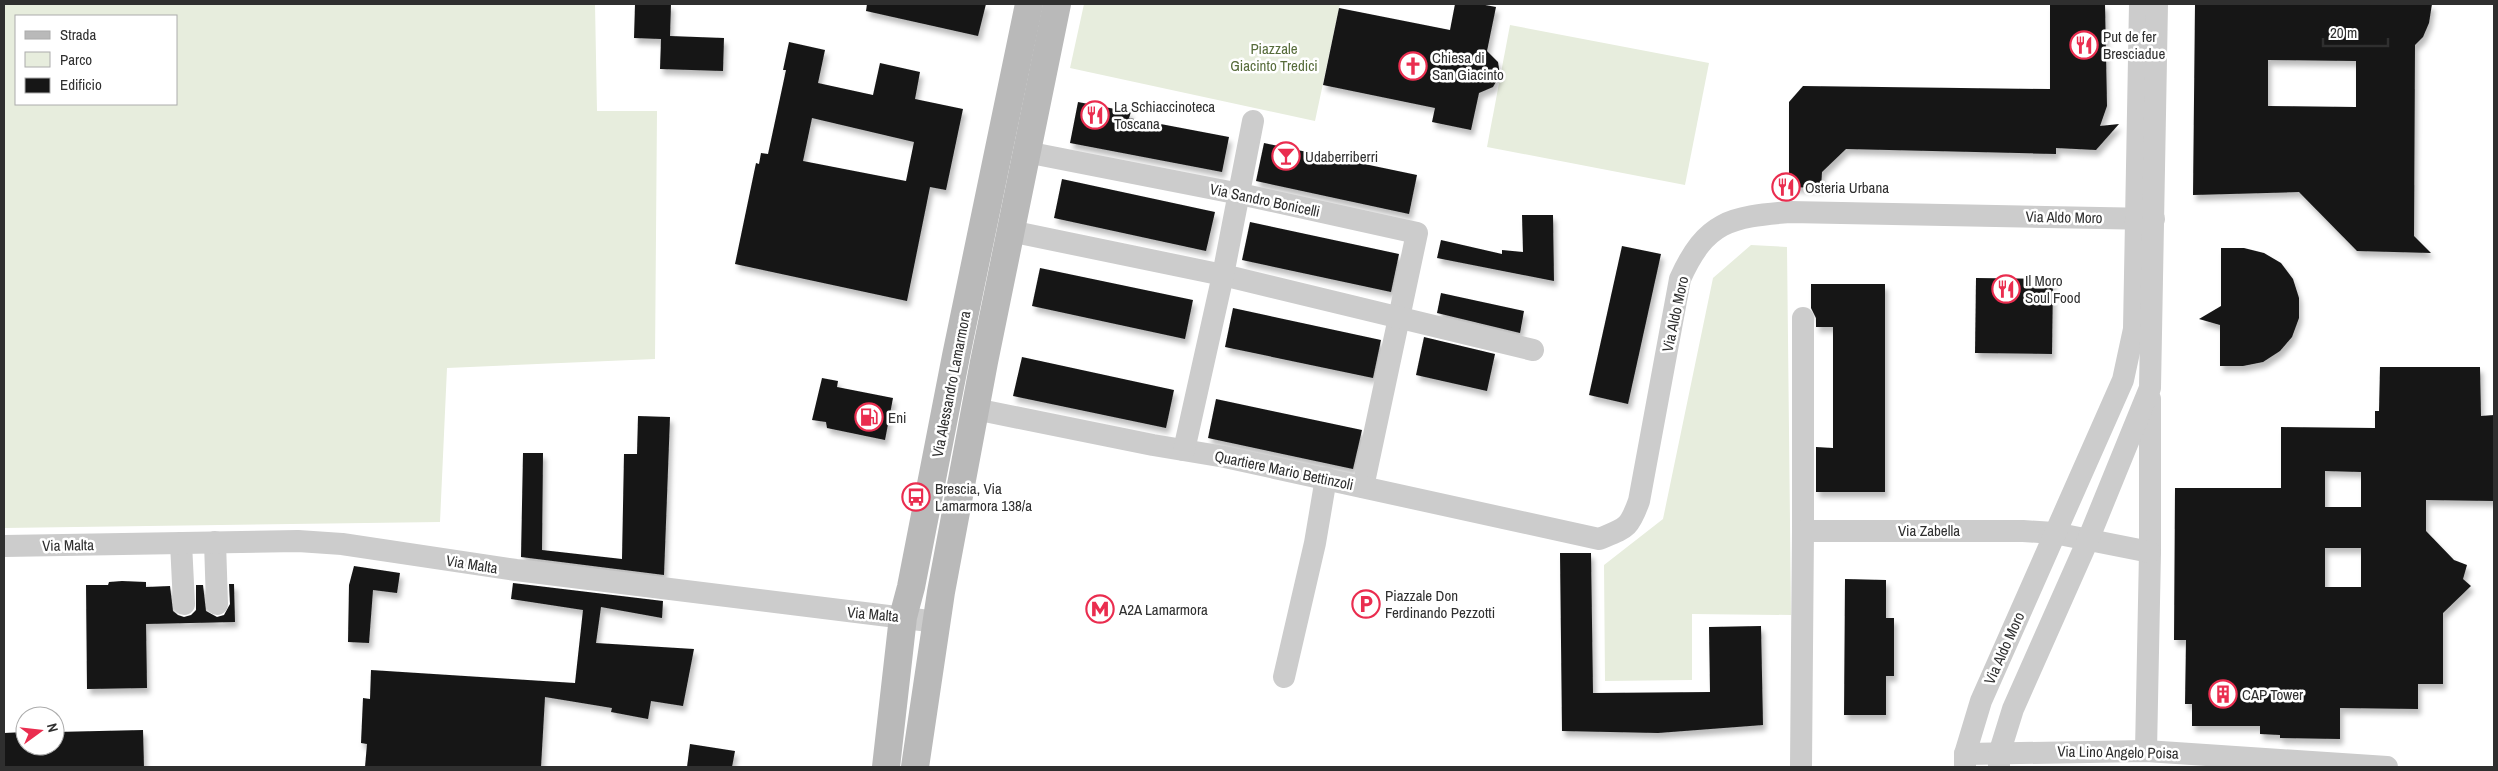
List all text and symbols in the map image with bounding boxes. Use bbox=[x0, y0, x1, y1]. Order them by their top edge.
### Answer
legend bbox=[15, 15, 178, 105]
scale bar bbox=[2323, 15, 2388, 47]
text: 20 m bbox=[2330, 22, 2357, 43]
text: Strada bbox=[60, 24, 96, 45]
place label: Put de fer Bresciadue bbox=[2103, 26, 2165, 64]
restaurant icon: Put de fer Bresciadue bbox=[2069, 30, 2099, 60]
park label: Piazzale Giacinto Tredici bbox=[1230, 38, 1318, 76]
place label: Chiesa di San Giacinto bbox=[1432, 47, 1504, 85]
text: Parco bbox=[60, 49, 92, 70]
church icon: Chiesa di San Giacinto bbox=[1398, 51, 1428, 81]
text: Edificio bbox=[60, 74, 102, 95]
place label: La Schiaccinoteca Toscana bbox=[1114, 96, 1215, 134]
restaurant icon: La Schiaccinoteca Toscana bbox=[1080, 100, 1110, 130]
bar icon: Udaberriberri bbox=[1271, 141, 1301, 171]
place label: Udaberriberri bbox=[1305, 146, 1378, 167]
restaurant icon: Osteria Urbana bbox=[1771, 172, 1801, 202]
place label: Osteria Urbana bbox=[1805, 177, 1889, 198]
street label: Via Sandro Bonicelli bbox=[1208, 178, 1322, 222]
street label: Via Aldo Moro bbox=[2025, 206, 2103, 228]
place label: Il Moro Soul Food bbox=[2025, 270, 2080, 308]
street label: Via Aldo Moro bbox=[1657, 274, 1693, 354]
restaurant icon: Il Moro Soul Food bbox=[1991, 274, 2021, 304]
street label: Via Alessandro Lamarmora bbox=[926, 309, 976, 459]
fuel station icon: Eni bbox=[854, 402, 884, 432]
place label: Eni bbox=[888, 407, 906, 428]
street label: Quartiere Mario Bettinzoli bbox=[1213, 445, 1355, 495]
place label: Brescia, Via Lamarmora 138/a bbox=[935, 478, 1032, 516]
bus stop icon: Brescia, Via Lamarmora 138/a bbox=[901, 482, 931, 512]
street label: Via Zabella bbox=[1898, 520, 1960, 541]
street label: Via Malta bbox=[42, 534, 94, 556]
street label: Via Malta bbox=[445, 550, 499, 578]
place label: Piazzale Don Ferdinando Pezzotti bbox=[1385, 585, 1495, 623]
parking icon: Piazzale Don Ferdinando Pezzotti bbox=[1351, 589, 1381, 619]
metro station icon: A2A Lamarmora bbox=[1085, 594, 1115, 624]
place label: A2A Lamarmora bbox=[1118, 599, 1208, 620]
street label: Via Malta bbox=[846, 601, 900, 627]
street label: Via Aldo Moro bbox=[1979, 608, 2029, 687]
building icon: CAP Tower bbox=[2208, 679, 2238, 709]
place label: CAP Tower bbox=[2242, 684, 2303, 705]
north arrow bbox=[15, 706, 65, 756]
text: N bbox=[43, 721, 62, 734]
street label: Via Lino Angelo Poisa bbox=[2057, 740, 2179, 764]

